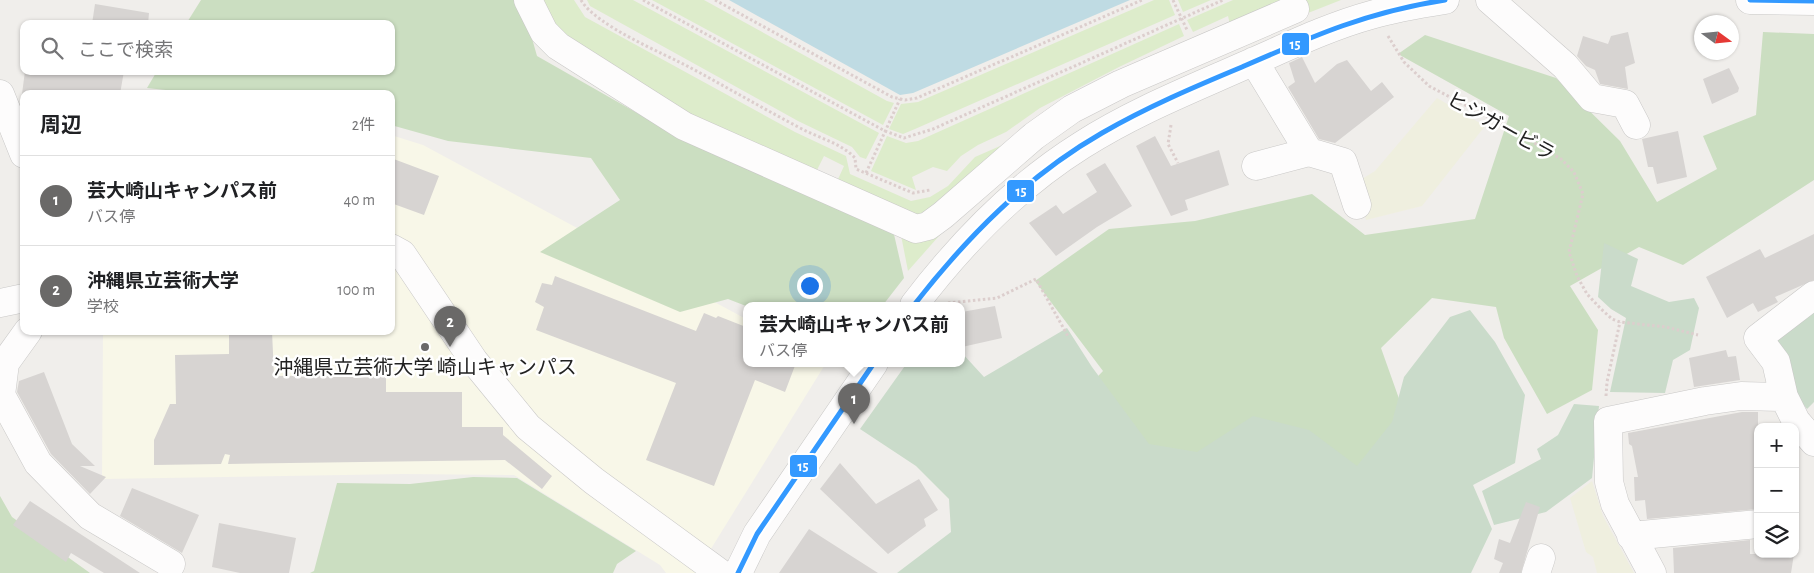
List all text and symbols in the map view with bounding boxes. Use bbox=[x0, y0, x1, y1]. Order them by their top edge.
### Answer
north arrow bbox=[1694, 15, 1739, 60]
search box bbox=[20, 20, 395, 75]
line badge: 15 bbox=[1281, 32, 1310, 56]
icon: search bbox=[38, 34, 66, 62]
text: 15 bbox=[1289, 38, 1301, 52]
text: ここで検索 bbox=[78, 41, 173, 60]
street label: ヒジガービラ bbox=[1443, 88, 1558, 165]
text: 周辺 bbox=[40, 115, 82, 136]
text: 2件 bbox=[352, 117, 375, 133]
line badge: 15 bbox=[1006, 179, 1035, 203]
text: 芸大崎山キャンパス前 bbox=[87, 182, 277, 201]
text: 15 bbox=[1015, 185, 1027, 199]
text: 1 bbox=[53, 192, 59, 208]
text: 40 m bbox=[343, 192, 375, 208]
text: バス停 bbox=[87, 209, 135, 225]
text: 沖縄県立芸術大学 bbox=[87, 272, 239, 291]
your location bbox=[797, 273, 823, 299]
text: 2 bbox=[52, 282, 60, 298]
text: 100 m bbox=[337, 282, 375, 298]
text: 学校 bbox=[87, 299, 119, 315]
popup bbox=[743, 302, 965, 367]
pin: 2 bbox=[434, 306, 466, 347]
text: 芸大崎山キャンパス前 bbox=[759, 316, 949, 335]
marker: 沖縄県立芸術大学 崎山キャンパス bbox=[419, 341, 431, 353]
text: バス停 bbox=[759, 343, 807, 359]
place label: 沖縄県立芸術大学 崎山キャンパス bbox=[273, 356, 577, 378]
pin: 1 bbox=[838, 383, 870, 424]
map controls bbox=[1754, 423, 1799, 558]
button: + bbox=[1754, 423, 1799, 468]
line badge: 15 bbox=[789, 454, 818, 478]
text: 15 bbox=[797, 460, 809, 474]
button: − bbox=[1754, 468, 1799, 513]
button: layers bbox=[1754, 513, 1799, 558]

